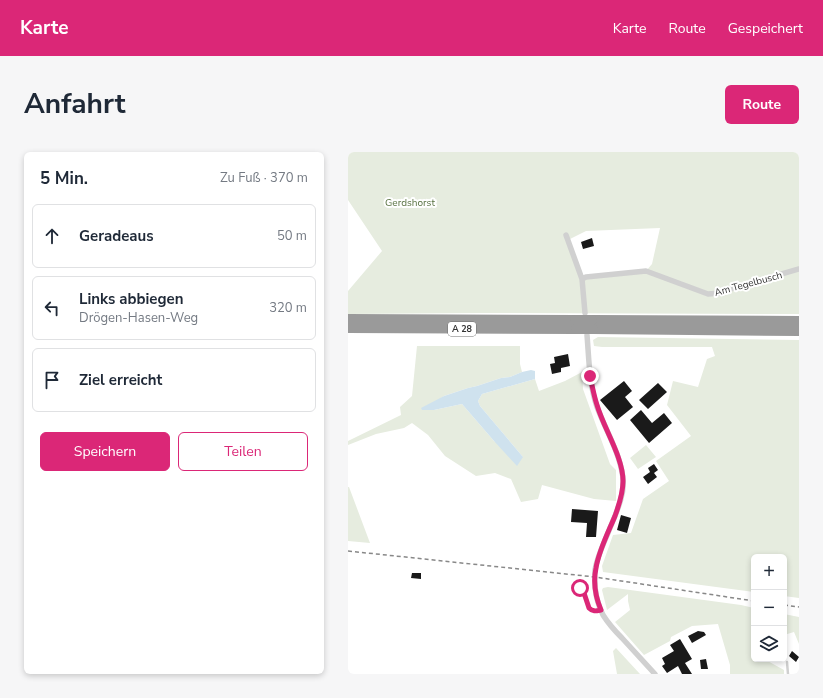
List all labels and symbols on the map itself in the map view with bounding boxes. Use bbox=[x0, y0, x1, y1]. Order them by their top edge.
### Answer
park label: Gerdshorst bbox=[385, 196, 435, 210]
street label: Am Tegelbusch bbox=[713, 268, 784, 300]
road number: A 28 bbox=[448, 322, 476, 336]
route end bbox=[581, 367, 599, 385]
route start bbox=[571, 579, 589, 597]

